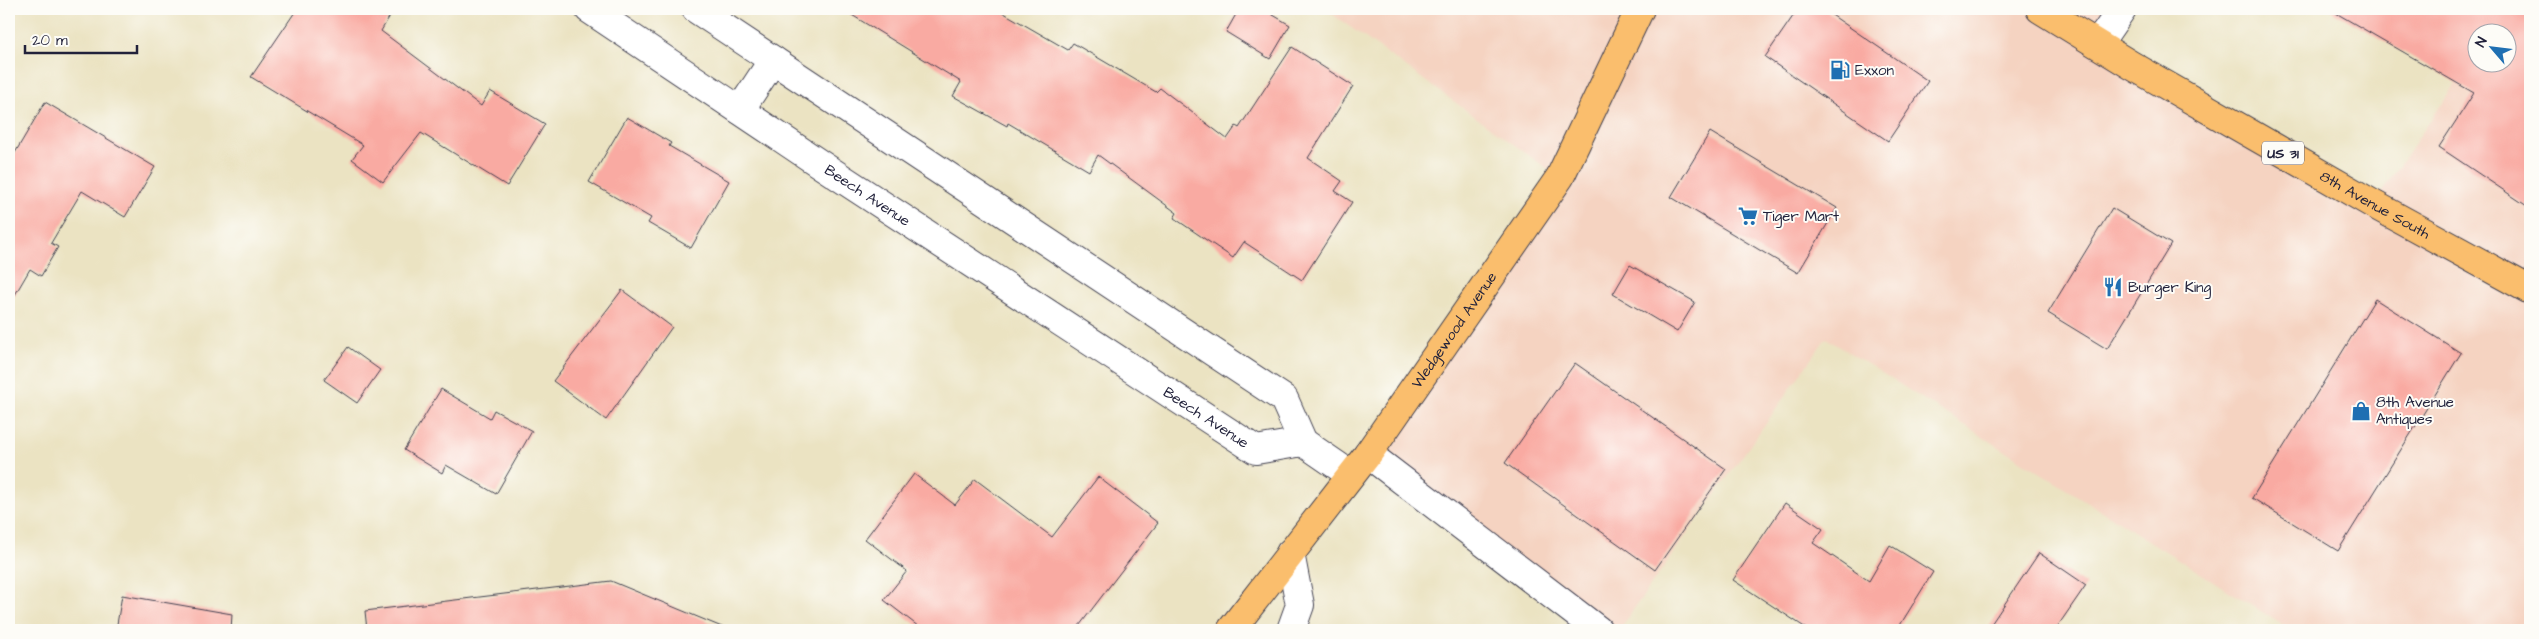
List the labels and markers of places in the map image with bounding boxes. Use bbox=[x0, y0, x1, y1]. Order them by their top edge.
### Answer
fuel station icon: Exxon bbox=[1829, 59, 1851, 81]
place label: Exxon bbox=[1855, 60, 1894, 81]
supermarket icon: Tiger Mart bbox=[1737, 205, 1759, 227]
place label: Tiger Mart bbox=[1763, 206, 1839, 228]
restaurant icon: Burger King bbox=[2102, 276, 2124, 298]
place label: Burger King bbox=[2128, 277, 2212, 299]
place label: 8th Avenue Antiques bbox=[2376, 392, 2454, 430]
shop icon: 8th Avenue Antiques bbox=[2350, 400, 2372, 422]

